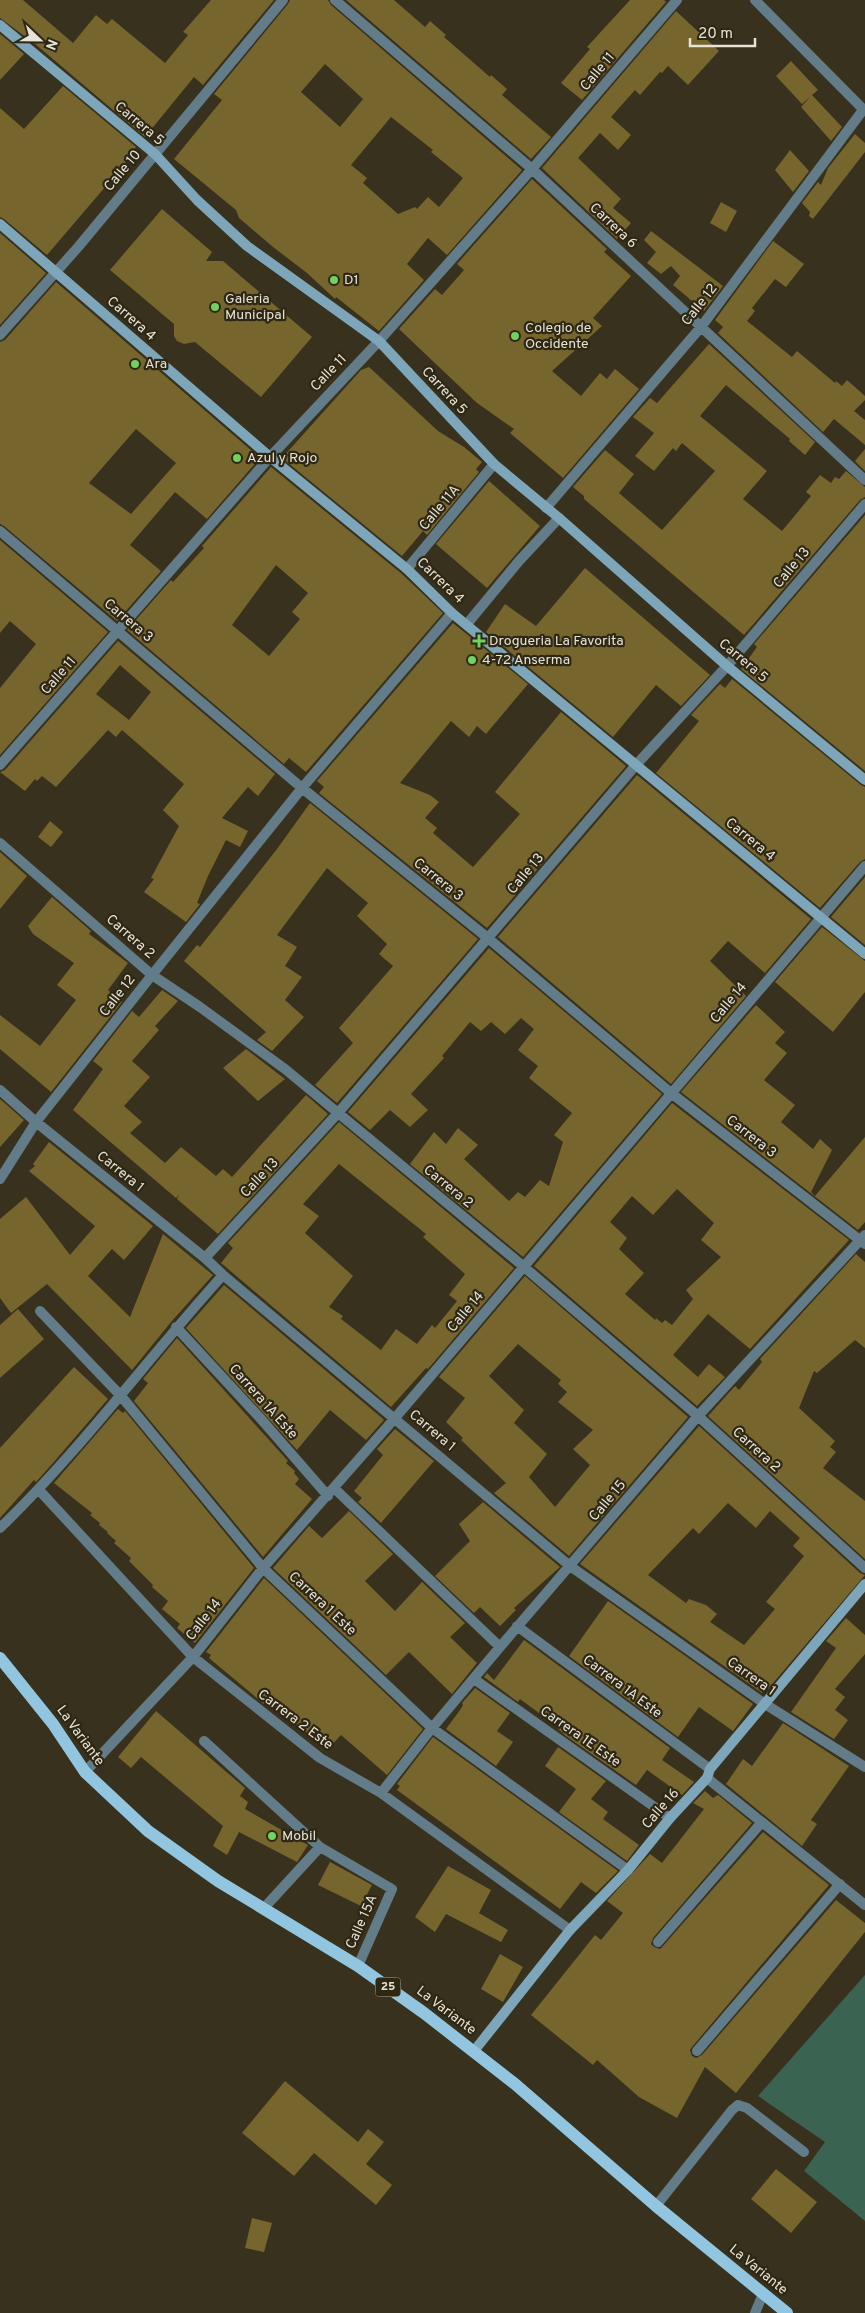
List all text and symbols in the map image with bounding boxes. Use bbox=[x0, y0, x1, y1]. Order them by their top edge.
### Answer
north arrow bbox=[15, 15, 65, 65]
scale bar bbox=[690, 15, 755, 47]
text: 20 m bbox=[698, 25, 733, 44]
text: N bbox=[41, 36, 60, 52]
street label: Calle 11 bbox=[577, 49, 619, 95]
street label: Carrera 5 bbox=[111, 98, 167, 150]
street label: Calle 10 bbox=[101, 147, 145, 195]
street label: Carrera 6 bbox=[586, 200, 640, 252]
place label: D1 bbox=[344, 272, 359, 289]
marker: D1 bbox=[328, 274, 340, 286]
street label: Calle 12 bbox=[678, 281, 722, 329]
place label: Galeria Municipal bbox=[225, 291, 285, 324]
street label: Carrera 4 bbox=[103, 293, 159, 345]
marker: Galeria Municipal bbox=[209, 301, 221, 313]
place label: Colegio de Occidente bbox=[525, 320, 591, 353]
marker: Colegio de Occidente bbox=[509, 330, 521, 342]
street label: Calle 11 bbox=[307, 351, 351, 395]
place label: Ara bbox=[145, 356, 167, 373]
marker: Ara bbox=[129, 358, 141, 370]
street label: Carrera 5 bbox=[418, 364, 470, 418]
place label: Azul y Rojo bbox=[247, 450, 317, 467]
marker: Azul y Rojo bbox=[231, 452, 243, 464]
street label: Calle 11A bbox=[416, 482, 464, 534]
street label: Calle 13 bbox=[770, 544, 814, 592]
street label: Carrera 4 bbox=[413, 554, 467, 608]
street label: Carrera 3 bbox=[100, 596, 156, 646]
place label: Drogueria La Favorita bbox=[489, 633, 624, 650]
marker: Drogueria La Favorita bbox=[473, 635, 485, 647]
street label: Carrera 5 bbox=[715, 635, 771, 687]
place label: 4-72 Anserma bbox=[482, 652, 570, 669]
street label: Calle 11 bbox=[38, 653, 80, 699]
marker: 4-72 Anserma bbox=[466, 654, 478, 666]
street label: Carrera 4 bbox=[722, 815, 778, 865]
street label: Calle 13 bbox=[504, 850, 548, 898]
street label: Carrera 3 bbox=[410, 855, 466, 905]
street label: Carrera 2 bbox=[102, 911, 158, 963]
street label: Calle 12 bbox=[96, 972, 140, 1020]
street label: Calle 14 bbox=[707, 979, 751, 1027]
street label: Carrera 3 bbox=[723, 1112, 779, 1162]
street label: Carrera 1 bbox=[93, 1148, 147, 1196]
street label: Calle 13 bbox=[237, 1155, 283, 1201]
street label: Carrera 2 bbox=[420, 1162, 476, 1212]
street label: Calle 14 bbox=[444, 1288, 488, 1336]
street label: Carrera 1A Este bbox=[225, 1361, 301, 1443]
street label: Carrera 1 bbox=[405, 1407, 459, 1455]
street label: Carrera 2 bbox=[728, 1424, 784, 1476]
street label: Calle 15 bbox=[586, 1477, 630, 1525]
street label: Carrera 1 Este bbox=[285, 1568, 359, 1640]
street label: Calle 14 bbox=[182, 1596, 226, 1644]
street label: Carrera 1A Este bbox=[579, 1652, 665, 1722]
street label: Carrera 1 bbox=[723, 1654, 779, 1700]
street label: Carrera 2 Este bbox=[254, 1686, 336, 1754]
street label: La Variante bbox=[52, 1703, 108, 1769]
street label: Carrera 1E Este bbox=[536, 1703, 624, 1771]
street label: Calle 16 bbox=[639, 1785, 683, 1833]
place label: Mobil bbox=[282, 1828, 316, 1845]
marker: Mobil bbox=[266, 1830, 278, 1842]
street label: Calle 15A bbox=[342, 1892, 382, 1952]
road number: 25 bbox=[376, 1978, 400, 1996]
street label: La Variante bbox=[413, 1983, 479, 2039]
street label: La Variante bbox=[725, 2241, 791, 2299]

